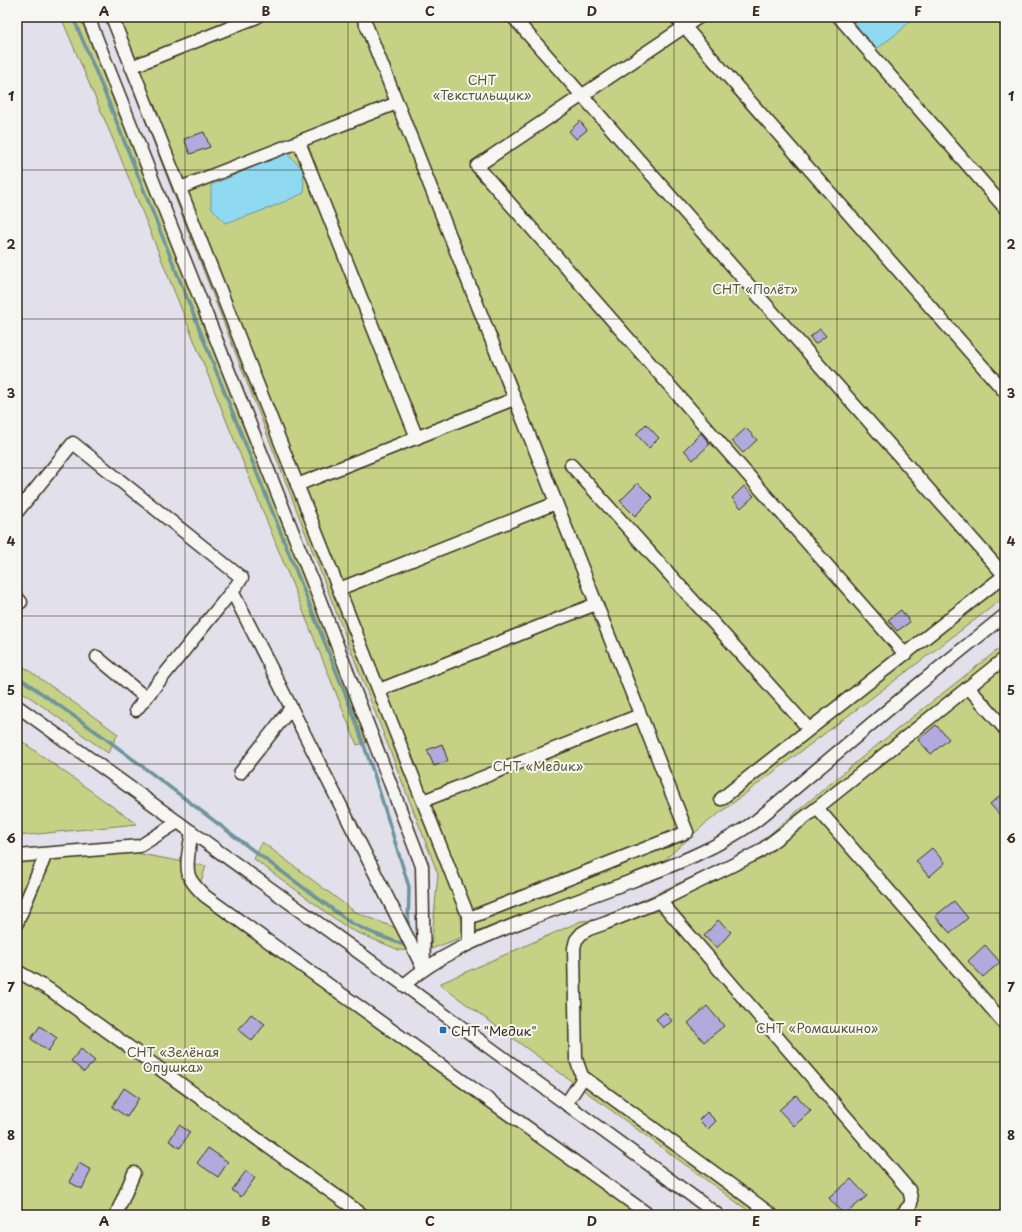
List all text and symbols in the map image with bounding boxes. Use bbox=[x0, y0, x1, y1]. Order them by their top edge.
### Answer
text: A bbox=[99, 1, 109, 20]
text: B bbox=[262, 1, 271, 20]
text: C bbox=[425, 1, 435, 20]
text: D bbox=[587, 1, 597, 20]
text: E bbox=[752, 1, 760, 20]
text: F bbox=[914, 1, 922, 20]
park label: СНТ «Текстильщик» bbox=[433, 70, 531, 104]
text: 1 bbox=[8, 86, 14, 105]
text: 1 bbox=[1008, 86, 1014, 105]
text: 2 bbox=[6, 234, 16, 253]
text: 2 bbox=[1006, 234, 1016, 253]
park label: СНТ «Полёт» bbox=[712, 279, 798, 298]
text: 3 bbox=[7, 383, 16, 402]
text: 3 bbox=[1007, 383, 1016, 402]
text: 4 bbox=[7, 531, 16, 550]
text: 4 bbox=[1007, 531, 1016, 550]
text: 5 bbox=[7, 680, 15, 699]
text: 5 bbox=[1007, 680, 1015, 699]
park label: СНТ «Медик» bbox=[493, 756, 583, 775]
text: 6 bbox=[6, 828, 16, 847]
text: 6 bbox=[1006, 828, 1016, 847]
text: 7 bbox=[7, 977, 15, 996]
text: 7 bbox=[1007, 977, 1015, 996]
park label: СНТ «Ромашкино» bbox=[756, 1018, 878, 1037]
place label: СНТ "Медик" bbox=[451, 1021, 537, 1040]
marker: СНТ "Медик" bbox=[438, 1025, 448, 1035]
park label: СНТ «Зелёная Опушка» bbox=[127, 1042, 219, 1076]
text: 8 bbox=[7, 1125, 15, 1144]
text: 8 bbox=[1007, 1125, 1015, 1144]
text: A bbox=[99, 1211, 109, 1230]
text: B bbox=[262, 1211, 271, 1230]
text: C bbox=[425, 1211, 435, 1230]
text: D bbox=[587, 1211, 597, 1230]
text: E bbox=[752, 1211, 760, 1230]
text: F bbox=[914, 1211, 922, 1230]

